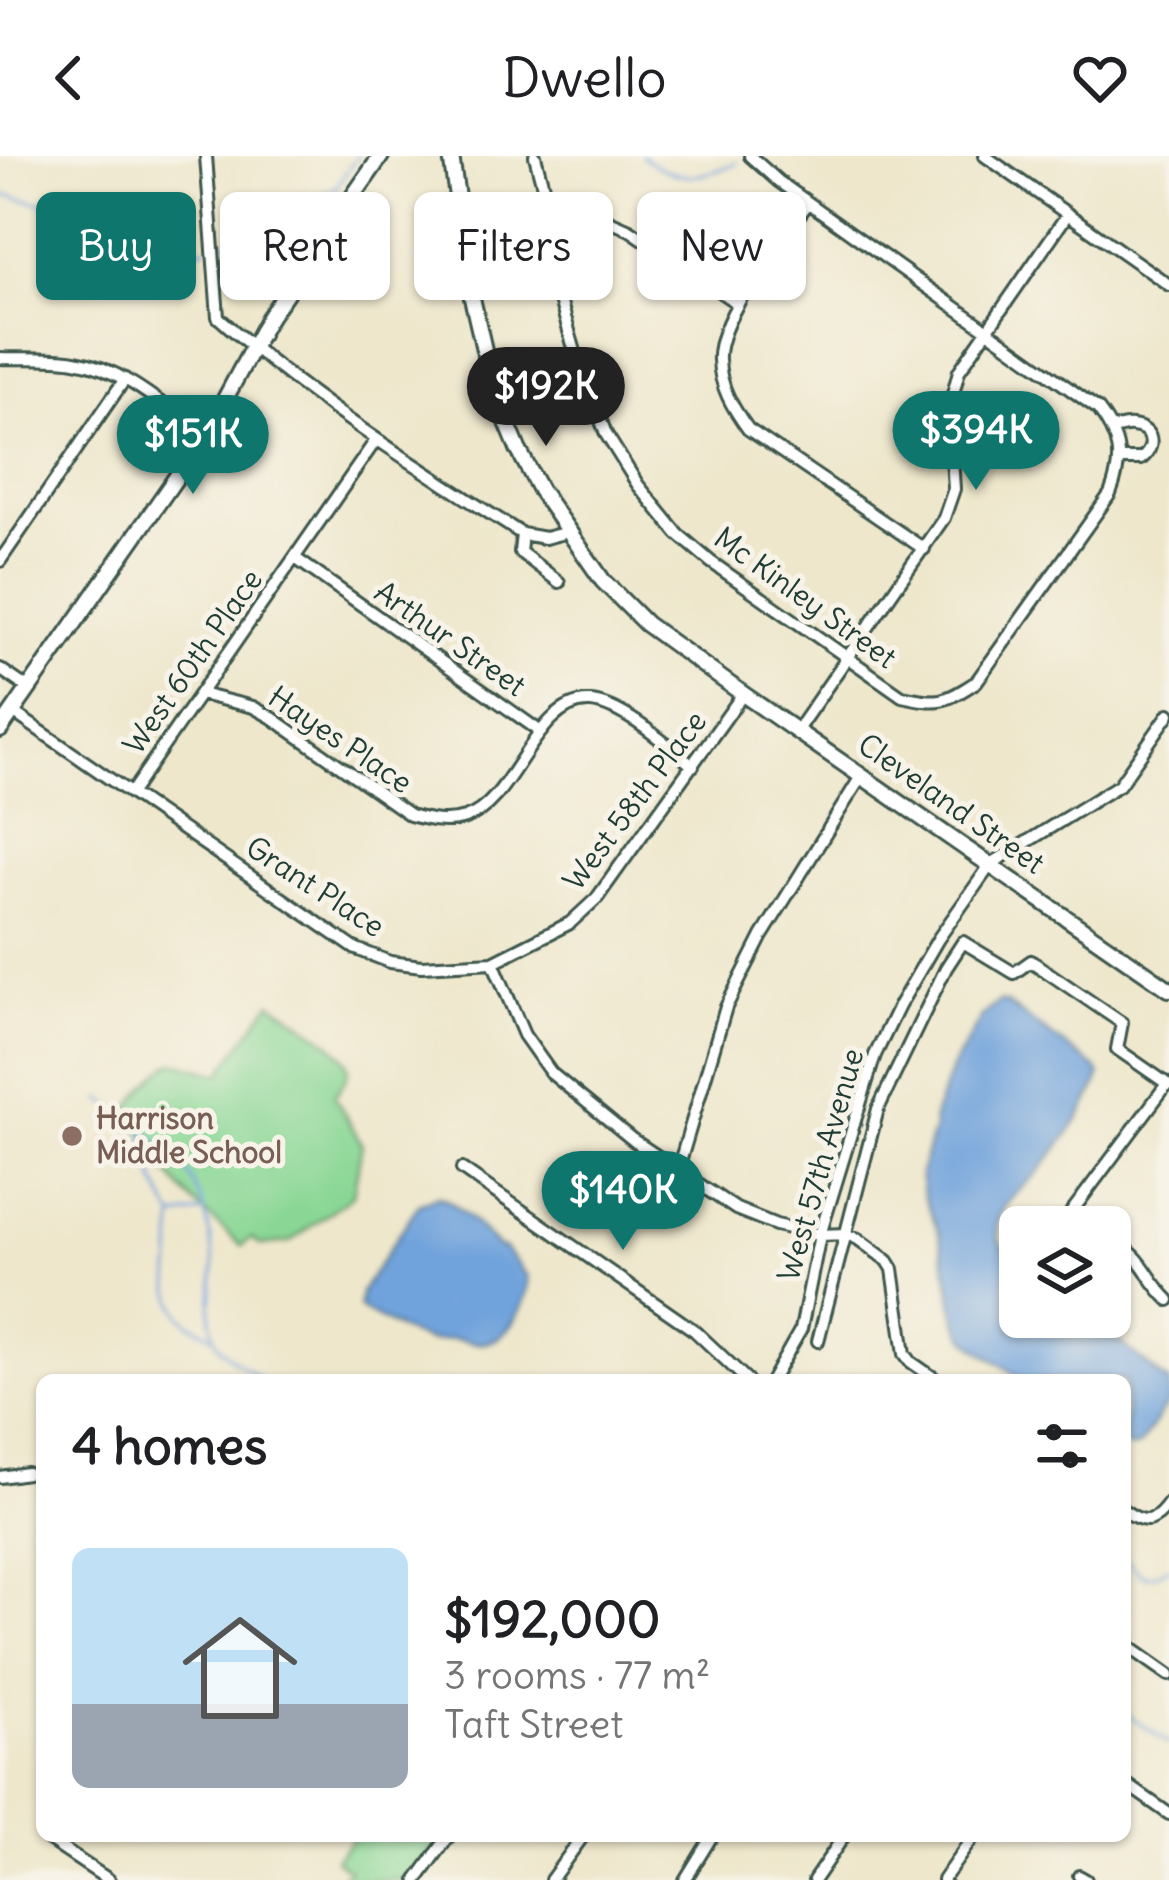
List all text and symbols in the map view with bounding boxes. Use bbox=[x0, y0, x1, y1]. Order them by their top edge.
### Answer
text: Dwello bbox=[502, 44, 667, 112]
icon: back bbox=[36, 45, 102, 111]
icon: heart bbox=[1067, 45, 1133, 111]
chip: Buy bbox=[36, 192, 196, 300]
chip: Rent bbox=[220, 192, 390, 300]
chip: Filters bbox=[414, 192, 613, 300]
chip: New bbox=[637, 192, 806, 300]
pin: $192K bbox=[462, 347, 630, 449]
text: $192K bbox=[494, 361, 598, 410]
pin: $394K bbox=[892, 391, 1060, 493]
pin: $151K bbox=[109, 395, 277, 497]
text: $394K bbox=[920, 405, 1032, 454]
text: $151K bbox=[144, 409, 242, 458]
street label: Mc Kinley Street bbox=[707, 518, 904, 676]
street label: West 60th Place bbox=[114, 561, 270, 761]
street label: Arthur Street bbox=[368, 572, 533, 704]
street label: Hayes Place bbox=[261, 677, 420, 801]
street label: West 58th Place bbox=[554, 703, 714, 898]
street label: Cleveland Street bbox=[851, 725, 1052, 882]
street label: Grant Place bbox=[239, 827, 392, 945]
street label: West 57th Avenue bbox=[769, 1044, 871, 1285]
place label: Harrison Middle School bbox=[96, 1099, 282, 1171]
marker: Harrison Middle School bbox=[59, 1123, 85, 1149]
pin: $140K bbox=[539, 1151, 707, 1253]
text: $140K bbox=[569, 1165, 677, 1214]
map controls bbox=[999, 1206, 1131, 1338]
button: layers bbox=[999, 1206, 1131, 1338]
icon: filters bbox=[1029, 1413, 1095, 1479]
text: 4 homes bbox=[72, 1414, 267, 1478]
text: $192,000 bbox=[444, 1587, 660, 1651]
icon: home bbox=[168, 1596, 312, 1740]
text: 3 rooms · 77 m² bbox=[444, 1651, 710, 1700]
text: Taft Street bbox=[444, 1700, 623, 1749]

